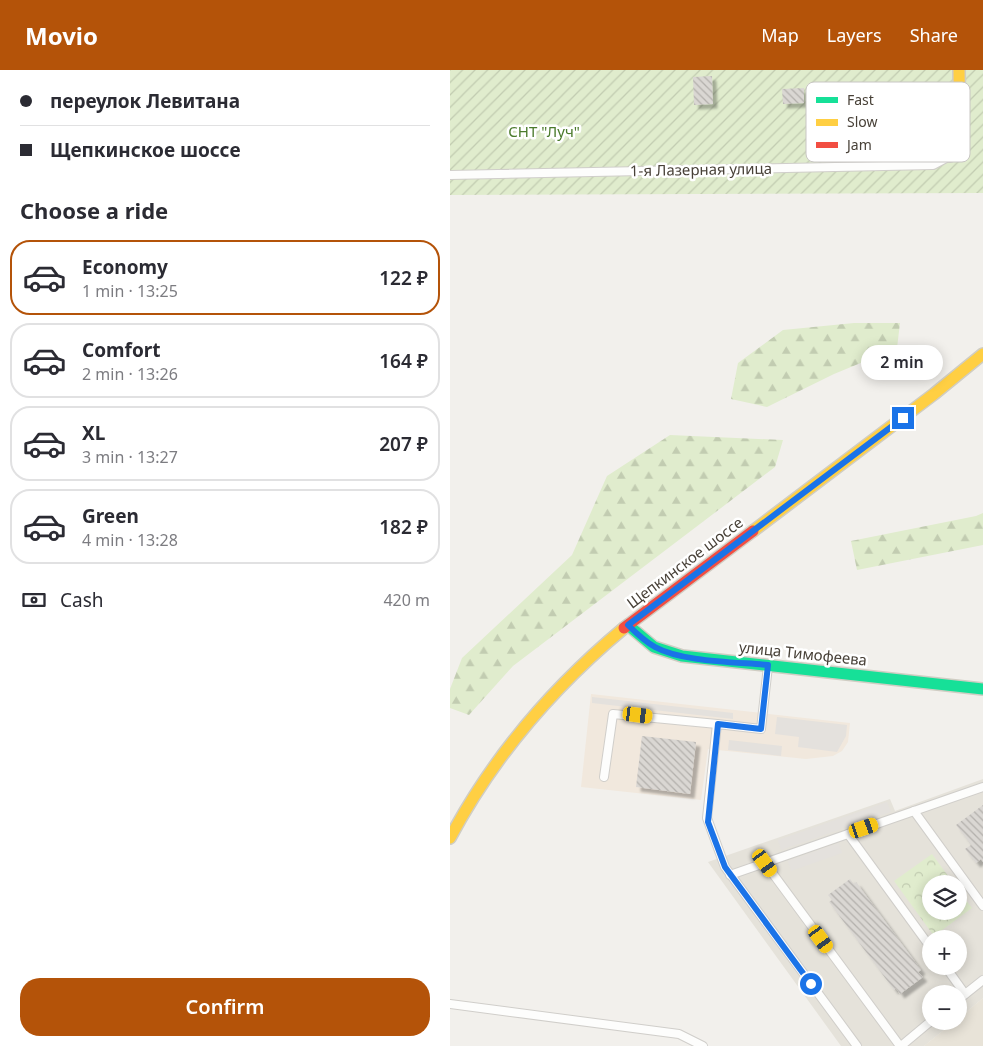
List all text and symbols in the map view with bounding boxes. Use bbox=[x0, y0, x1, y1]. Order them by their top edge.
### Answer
text: Movio bbox=[25, 19, 98, 52]
text: Map bbox=[761, 23, 799, 47]
text: Layers bbox=[827, 23, 882, 47]
text: Share bbox=[910, 23, 958, 47]
legend bbox=[806, 82, 970, 162]
text: переулок Левитана bbox=[50, 88, 240, 114]
text: Fast bbox=[847, 90, 874, 109]
text: Slow bbox=[847, 112, 878, 131]
park label: СНТ "Луч" bbox=[508, 121, 580, 141]
text: Jam bbox=[845, 135, 872, 154]
text: Щепкинское шоссе bbox=[50, 137, 240, 163]
street label: 1-я Лазерная улица bbox=[630, 158, 772, 180]
text: Choose a ride bbox=[20, 195, 168, 225]
text: Economy bbox=[82, 254, 168, 280]
icon: car bbox=[22, 255, 67, 300]
text: 122 ₽ bbox=[379, 265, 428, 291]
text: 1 min · 13:25 bbox=[82, 280, 178, 302]
text: Comfort bbox=[82, 337, 161, 363]
icon: car bbox=[22, 338, 67, 383]
callout: 2 min bbox=[862, 346, 944, 380]
text: 164 ₽ bbox=[379, 348, 428, 374]
text: 2 min bbox=[880, 351, 924, 373]
text: 2 min · 13:26 bbox=[82, 363, 178, 385]
route end bbox=[892, 407, 914, 429]
text: XL bbox=[82, 420, 105, 446]
icon: car bbox=[22, 421, 67, 466]
text: 207 ₽ bbox=[379, 431, 428, 457]
text: 3 min · 13:27 bbox=[82, 446, 178, 468]
text: Green bbox=[82, 503, 139, 529]
icon: car bbox=[22, 504, 67, 549]
street label: Щепкинское шоссе bbox=[622, 512, 747, 612]
text: 182 ₽ bbox=[379, 514, 428, 540]
text: 4 min · 13:28 bbox=[82, 529, 178, 551]
icon: cash bbox=[20, 586, 48, 614]
text: Cash bbox=[60, 587, 104, 613]
text: 420 m bbox=[383, 589, 430, 611]
street label: улица Тимофеева bbox=[738, 636, 868, 670]
car bbox=[622, 706, 653, 724]
car bbox=[847, 816, 880, 840]
car bbox=[750, 846, 779, 880]
map controls bbox=[922, 875, 967, 1030]
button: layers bbox=[922, 875, 967, 920]
car bbox=[806, 922, 835, 956]
button: + bbox=[922, 930, 967, 975]
route start bbox=[800, 973, 822, 995]
button: Confirm bbox=[20, 978, 430, 1036]
button: − bbox=[922, 985, 967, 1030]

